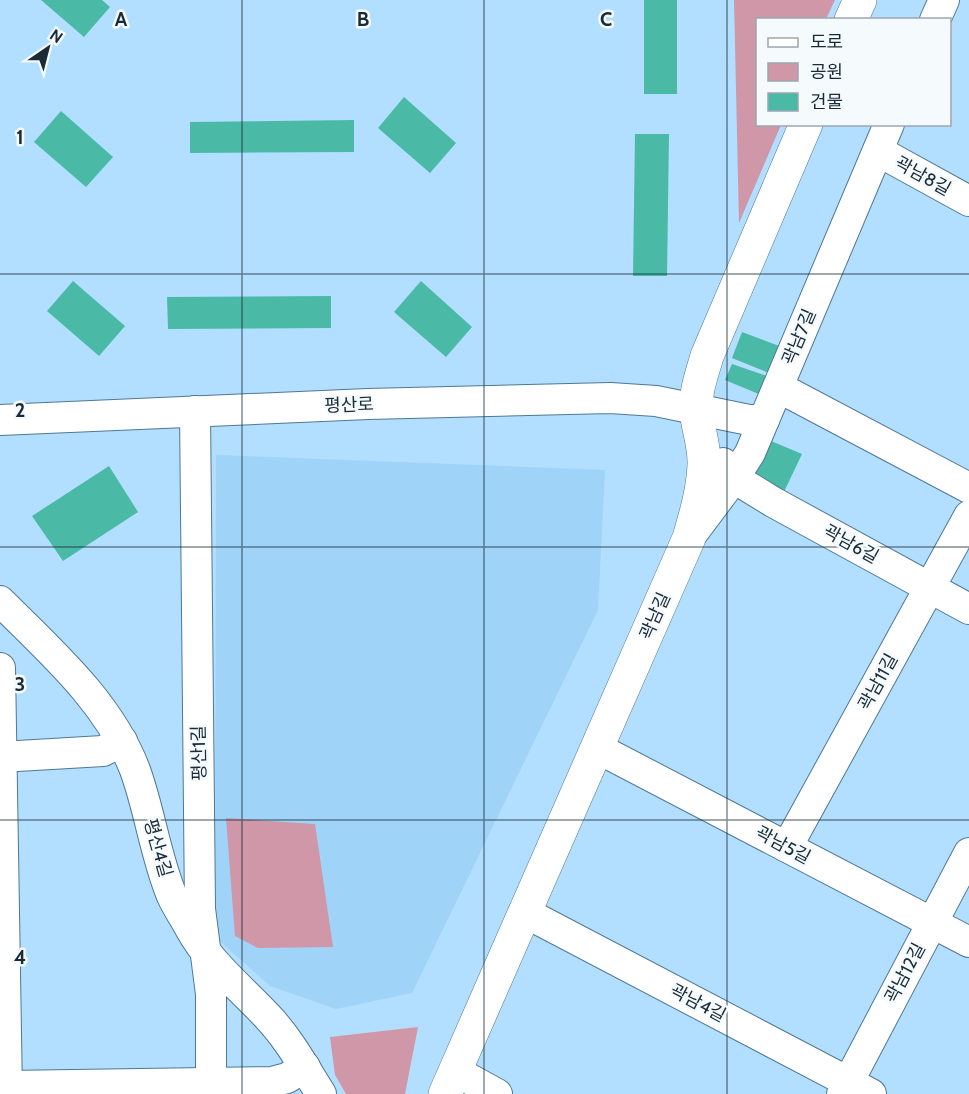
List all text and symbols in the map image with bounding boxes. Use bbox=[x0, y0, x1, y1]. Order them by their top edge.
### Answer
text: A bbox=[115, 7, 128, 31]
text: B bbox=[357, 7, 369, 31]
text: C bbox=[600, 7, 612, 31]
north arrow bbox=[18, 18, 78, 78]
legend bbox=[756, 18, 951, 126]
text: N bbox=[46, 25, 66, 47]
text: 도로 bbox=[810, 31, 843, 53]
text: 공원 bbox=[810, 61, 843, 83]
text: 건물 bbox=[810, 91, 843, 113]
text: 1 bbox=[16, 125, 24, 149]
street label: 곽남8길 bbox=[891, 152, 955, 200]
street label: 곽남7길 bbox=[777, 306, 821, 368]
street label: 평산로 bbox=[324, 393, 374, 417]
text: 2 bbox=[15, 398, 25, 422]
street label: 곽남6길 bbox=[819, 520, 883, 568]
street label: 곽남길 bbox=[635, 589, 675, 643]
street label: 곽남11길 bbox=[853, 650, 903, 714]
text: 3 bbox=[15, 672, 25, 696]
street label: 평산1길 bbox=[188, 725, 210, 781]
street label: 평산4길 bbox=[139, 816, 177, 880]
street label: 곽남5길 bbox=[752, 821, 814, 869]
street label: 곽남12길 bbox=[880, 939, 930, 1007]
text: 4 bbox=[14, 945, 26, 969]
street label: 곽남4길 bbox=[666, 979, 730, 1027]

